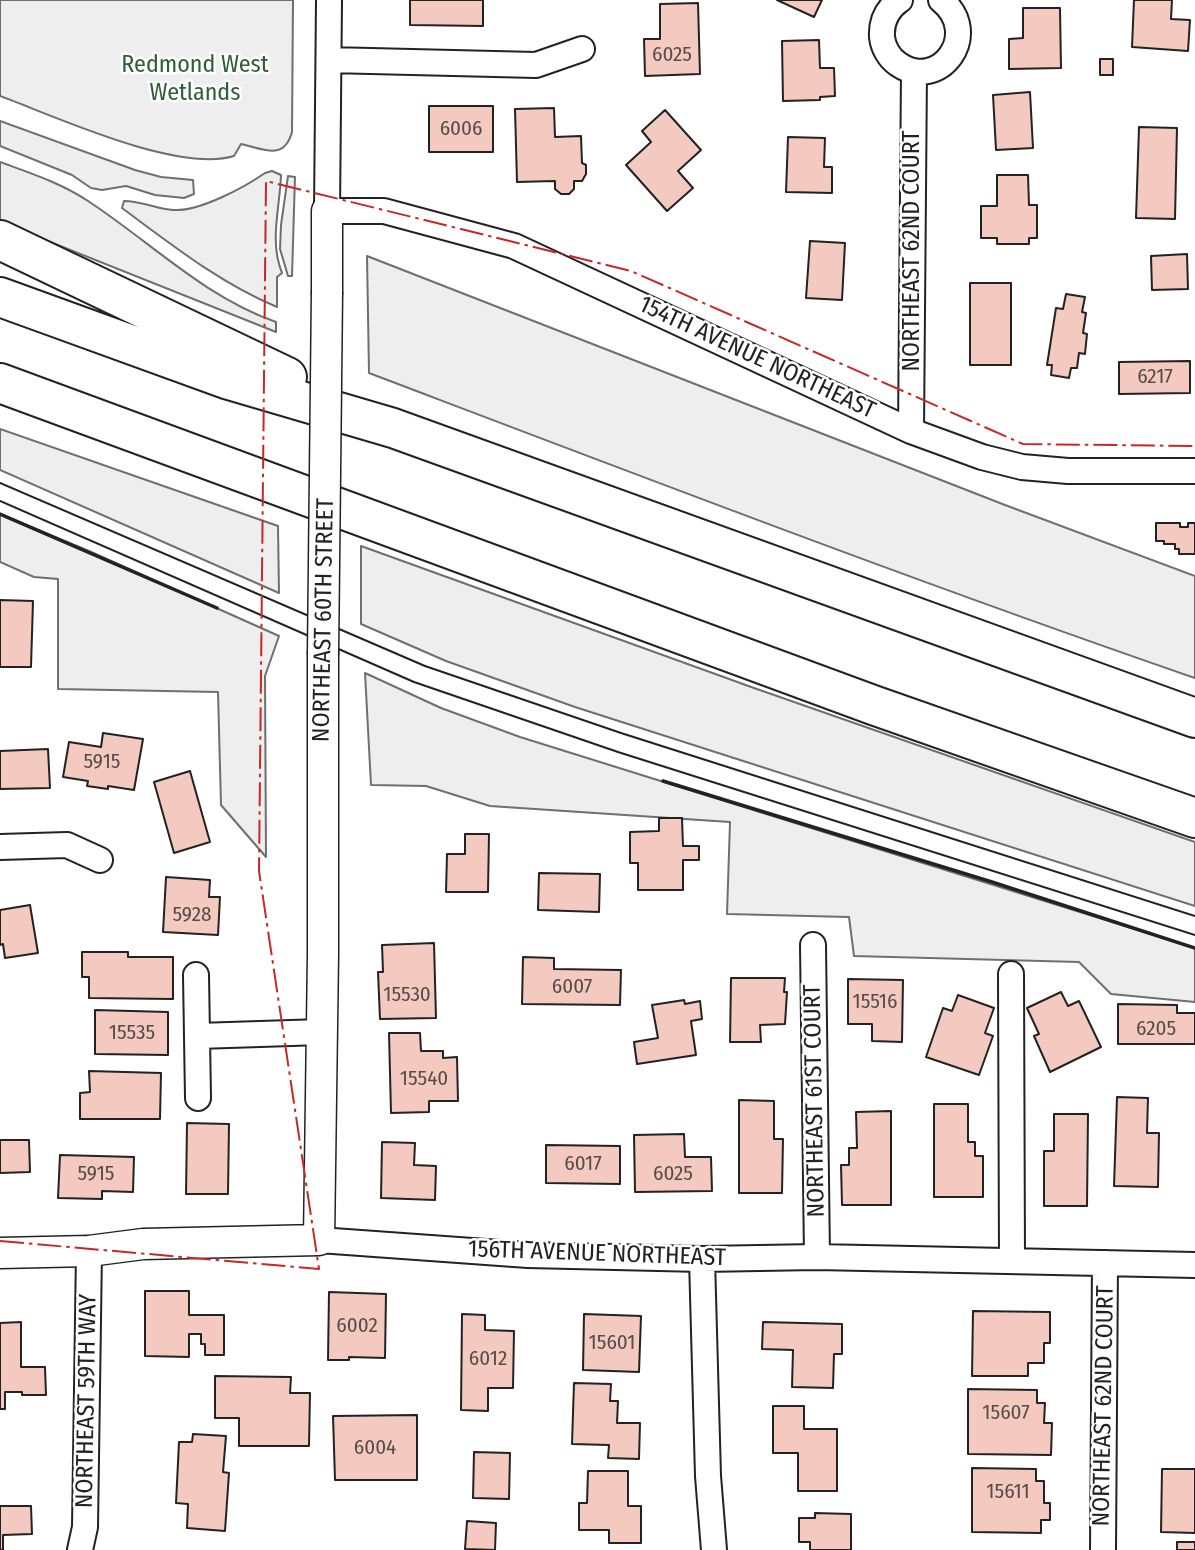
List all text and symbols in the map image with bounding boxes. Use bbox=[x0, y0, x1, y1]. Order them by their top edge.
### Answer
house number: 6025 bbox=[652, 42, 692, 68]
park label: Redmond West Wetlands bbox=[121, 51, 269, 107]
house number: 6006 bbox=[440, 116, 482, 142]
street label: NORTHEAST 62ND COURT bbox=[898, 131, 926, 371]
street label: 154TH AVENUE NORTHEAST bbox=[634, 290, 880, 426]
house number: 6217 bbox=[1137, 364, 1173, 390]
street label: NORTHEAST 60TH STREET bbox=[307, 498, 341, 742]
house number: 5915 bbox=[83, 749, 121, 775]
house number: 5928 bbox=[173, 902, 211, 928]
house number: 6007 bbox=[552, 974, 592, 1000]
house number: 15530 bbox=[383, 982, 431, 1008]
street label: NORTHEAST 61ST COURT bbox=[799, 984, 831, 1218]
house number: 15516 bbox=[853, 989, 897, 1015]
house number: 6205 bbox=[1136, 1016, 1176, 1042]
house number: 15535 bbox=[109, 1020, 155, 1046]
house number: 15540 bbox=[400, 1066, 448, 1092]
house number: 6017 bbox=[564, 1151, 602, 1177]
house number: 5915 bbox=[77, 1161, 115, 1187]
house number: 6025 bbox=[653, 1161, 693, 1187]
street label: 156TH AVENUE NORTHEAST bbox=[468, 1235, 726, 1273]
street label: NORTHEAST 62ND COURT bbox=[1087, 1285, 1121, 1527]
street label: NORTHEAST 59TH WAY bbox=[71, 1294, 103, 1508]
house number: 6002 bbox=[336, 1313, 378, 1339]
house number: 15601 bbox=[589, 1330, 635, 1356]
house number: 6012 bbox=[469, 1346, 507, 1372]
house number: 15607 bbox=[982, 1400, 1030, 1426]
house number: 6004 bbox=[354, 1435, 396, 1461]
house number: 15611 bbox=[986, 1479, 1030, 1505]

